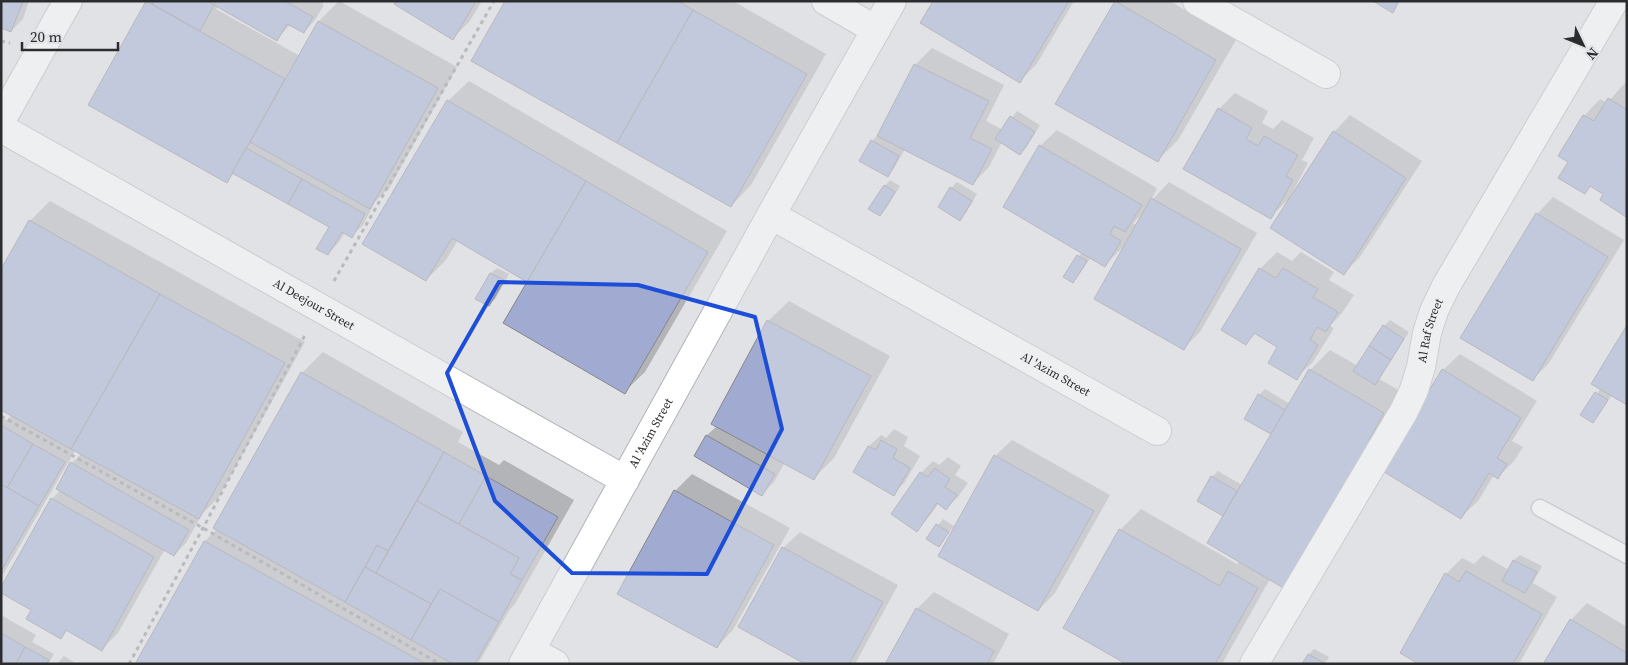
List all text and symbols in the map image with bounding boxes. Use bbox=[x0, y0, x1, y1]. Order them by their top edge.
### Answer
scale bar bbox=[22, 20, 119, 52]
north arrow bbox=[1558, 20, 1608, 70]
text: 20 m bbox=[30, 26, 62, 47]
text: N bbox=[1582, 43, 1603, 64]
street label: Al Deejour Street bbox=[270, 275, 357, 334]
street label: Al Raf Street bbox=[1414, 296, 1447, 364]
street label: Al 'Azim Street bbox=[1018, 348, 1093, 400]
street label: Al 'Azim Street bbox=[625, 395, 676, 471]

